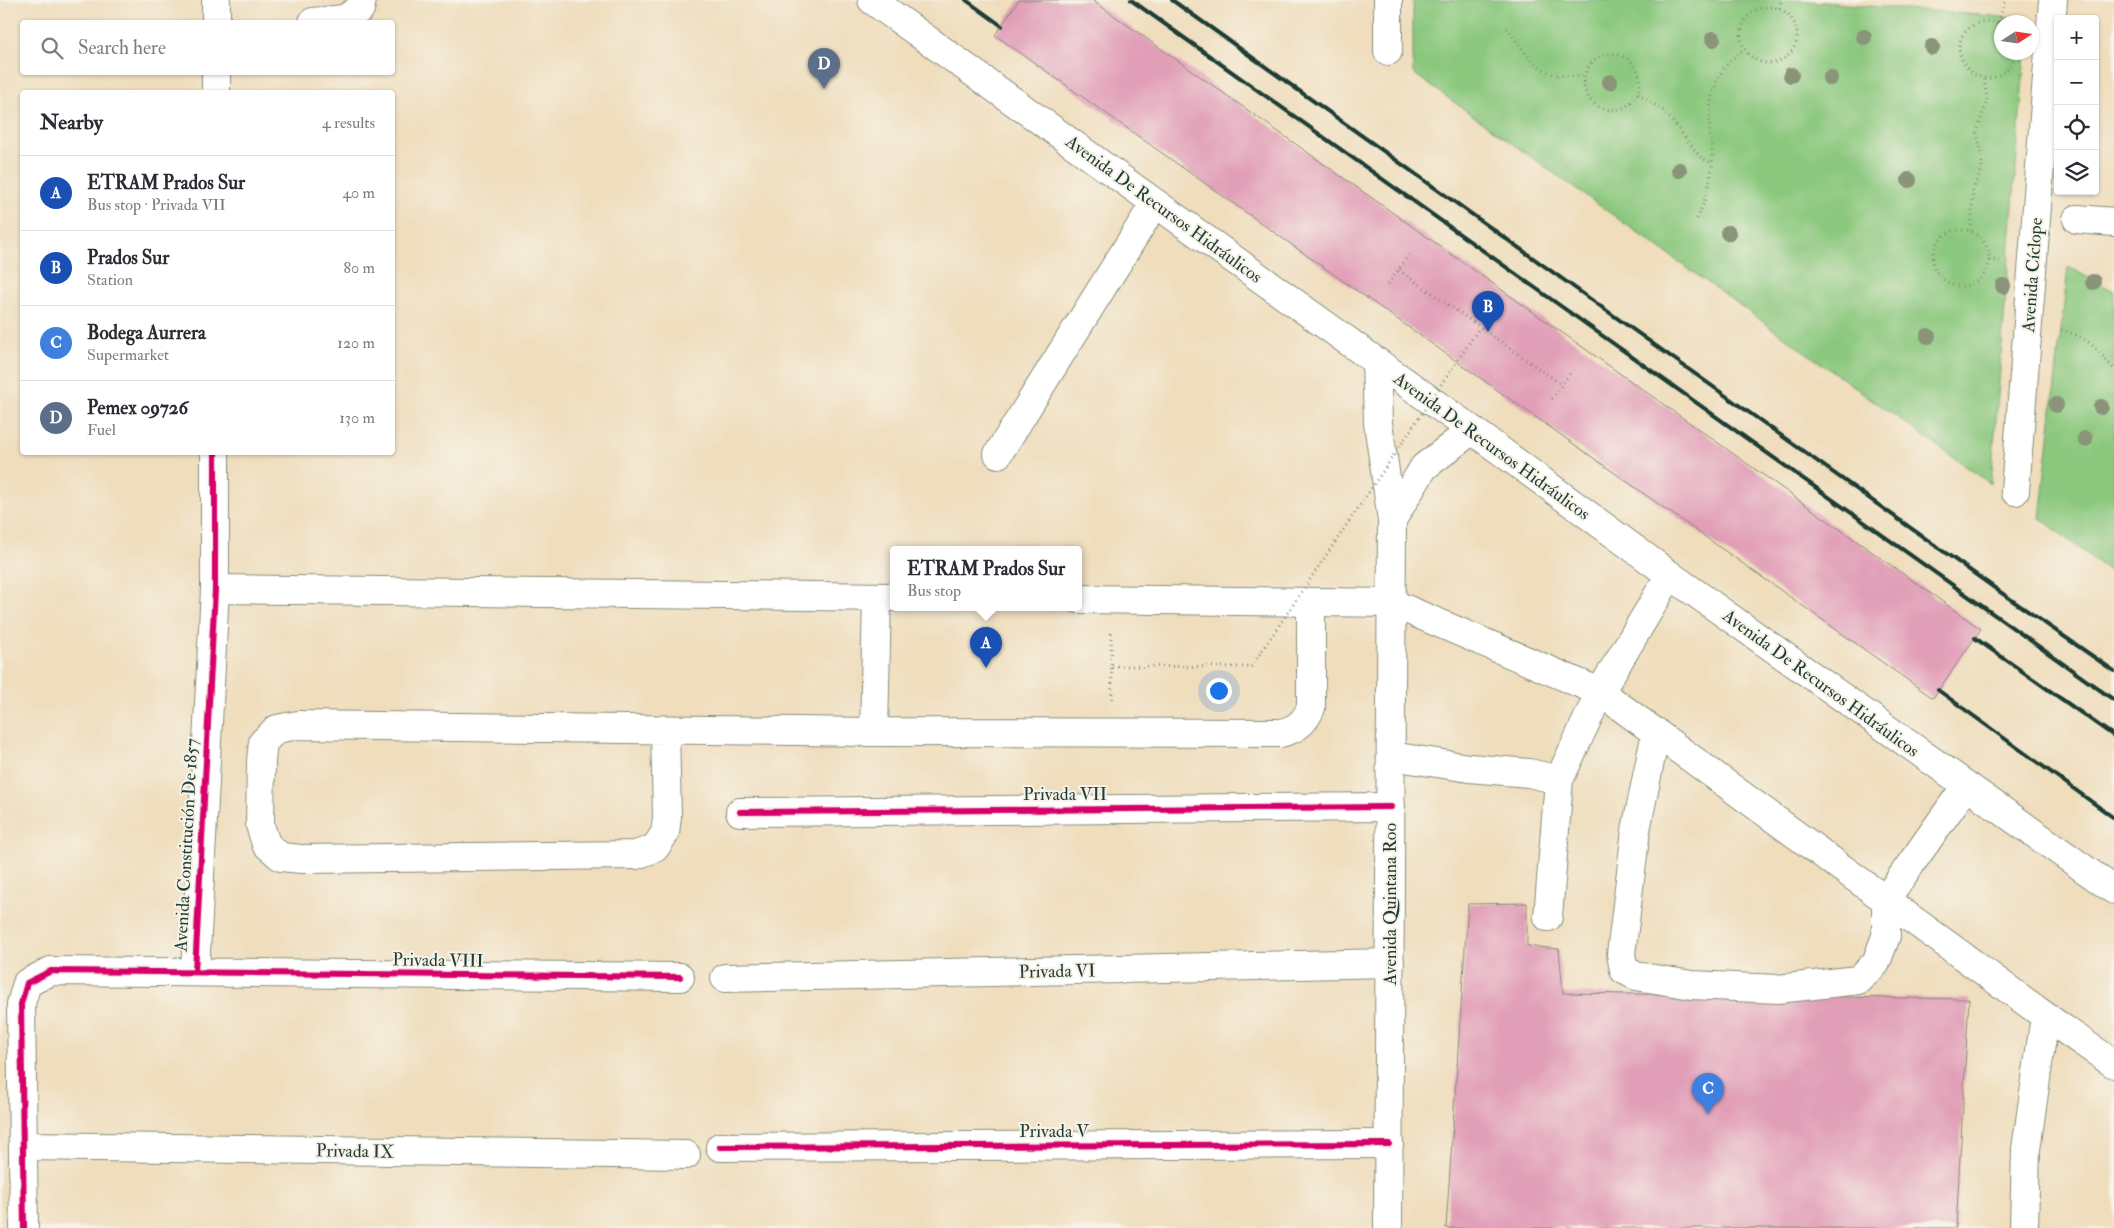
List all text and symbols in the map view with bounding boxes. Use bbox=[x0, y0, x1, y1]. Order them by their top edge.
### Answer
north arrow bbox=[1994, 15, 2039, 60]
map controls bbox=[2054, 15, 2099, 195]
button: + bbox=[2054, 15, 2099, 60]
search box bbox=[20, 20, 395, 75]
icon: search bbox=[38, 34, 66, 62]
text: Search here bbox=[78, 36, 166, 60]
pin: D bbox=[808, 48, 840, 89]
button: − bbox=[2054, 60, 2099, 105]
button: locate bbox=[2054, 105, 2099, 150]
text: Nearby bbox=[40, 109, 103, 136]
text: 4 results bbox=[322, 113, 375, 133]
street label: Avenida De Recursos Hidráulicos bbox=[1060, 130, 1267, 289]
button: layers bbox=[2054, 150, 2099, 195]
text: ETRAM Prados Sur bbox=[87, 171, 245, 195]
text: A bbox=[51, 183, 61, 203]
text: 40 m bbox=[342, 183, 375, 203]
text: Bus stop · Privada VII bbox=[87, 195, 226, 215]
street label: Avenida Cíclope bbox=[2017, 216, 2048, 334]
text: Prados Sur bbox=[87, 246, 169, 270]
text: B bbox=[51, 258, 61, 278]
text: 80 m bbox=[344, 258, 375, 278]
text: Station bbox=[87, 270, 133, 290]
pin: B bbox=[1472, 291, 1504, 332]
text: Bodega Aurrera bbox=[87, 321, 206, 345]
text: C bbox=[50, 333, 62, 353]
text: 120 m bbox=[337, 333, 375, 353]
text: Supermarket bbox=[87, 345, 169, 365]
street label: Avenida De Recursos Hidráulicos bbox=[1388, 367, 1595, 526]
text: Pemex 09726 bbox=[87, 396, 188, 420]
text: D bbox=[49, 408, 63, 428]
text: 130 m bbox=[339, 408, 375, 428]
text: Fuel bbox=[87, 420, 116, 440]
popup bbox=[890, 546, 1082, 611]
text: ETRAM Prados Sur bbox=[907, 557, 1065, 581]
text: Bus stop bbox=[907, 581, 961, 601]
street label: Avenida De Recursos Hidráulicos bbox=[1717, 604, 1924, 763]
pin: A bbox=[970, 627, 1002, 668]
your location bbox=[1206, 678, 1232, 704]
street label: Avenida Constitución De 1857 bbox=[169, 738, 204, 953]
street label: Privada VII bbox=[1023, 783, 1107, 806]
street label: Avenida Quintana Roo bbox=[1379, 822, 1402, 986]
street label: Privada VIII bbox=[392, 948, 484, 973]
street label: Privada VI bbox=[1018, 959, 1096, 984]
pin: C bbox=[1692, 1073, 1724, 1114]
street label: Privada V bbox=[1019, 1120, 1090, 1143]
street label: Privada IX bbox=[316, 1139, 394, 1164]

